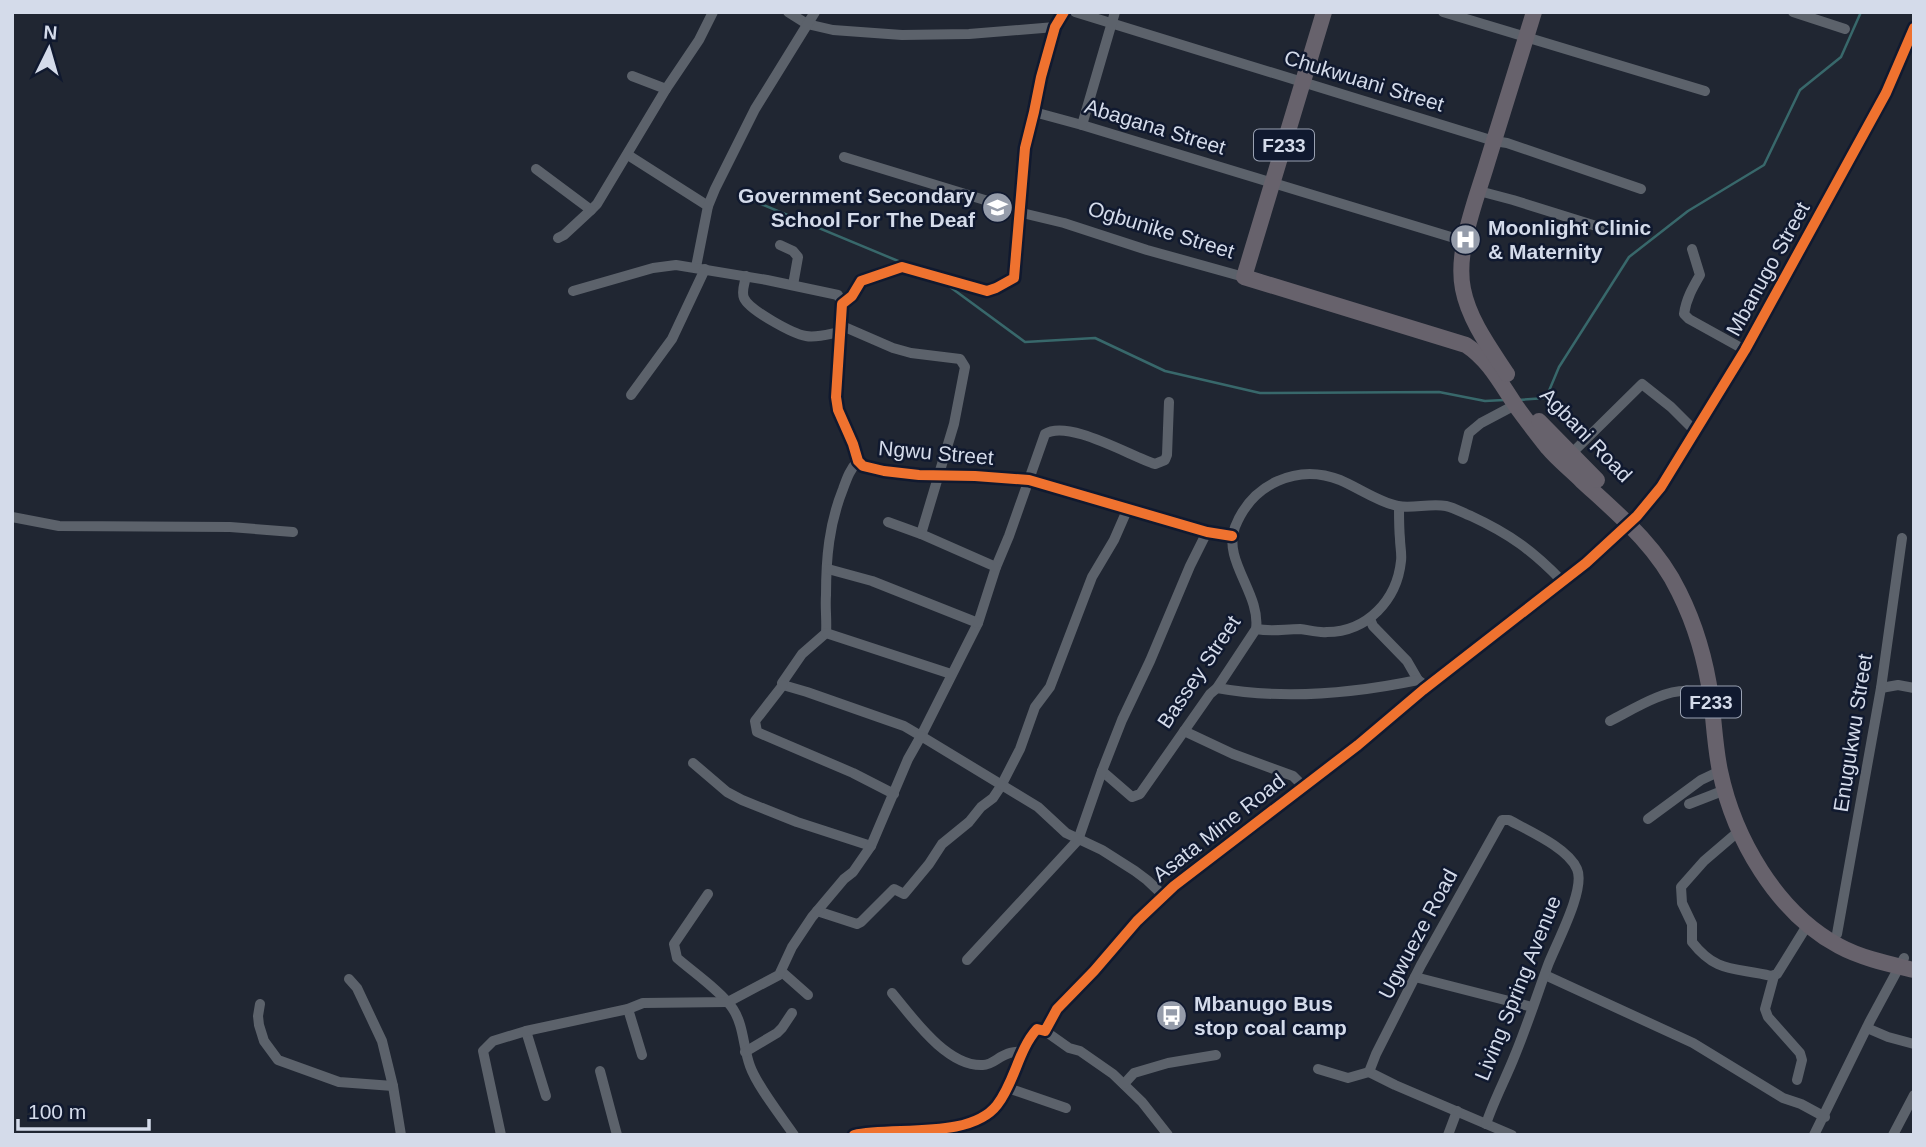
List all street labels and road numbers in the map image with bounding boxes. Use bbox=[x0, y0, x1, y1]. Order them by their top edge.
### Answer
street label: Chukwuani Street bbox=[1282, 45, 1447, 116]
street label: Abagana Street bbox=[1082, 94, 1228, 159]
road number: F233 bbox=[1254, 130, 1314, 160]
street label: Ogbunike Street bbox=[1085, 196, 1237, 263]
street label: Mbanugo Street bbox=[1721, 198, 1814, 340]
street label: Agbani Road bbox=[1536, 383, 1637, 486]
street label: Ngwu Street bbox=[877, 436, 995, 469]
street label: Bassey Street bbox=[1152, 611, 1245, 732]
street label: Enugukwu Street bbox=[1829, 652, 1876, 814]
road number: F233 bbox=[1681, 687, 1741, 718]
street label: Asata Mine Road bbox=[1148, 769, 1289, 886]
street label: Ugwueze Road bbox=[1374, 865, 1461, 1003]
street label: Living Spring Avenue bbox=[1470, 892, 1565, 1083]

